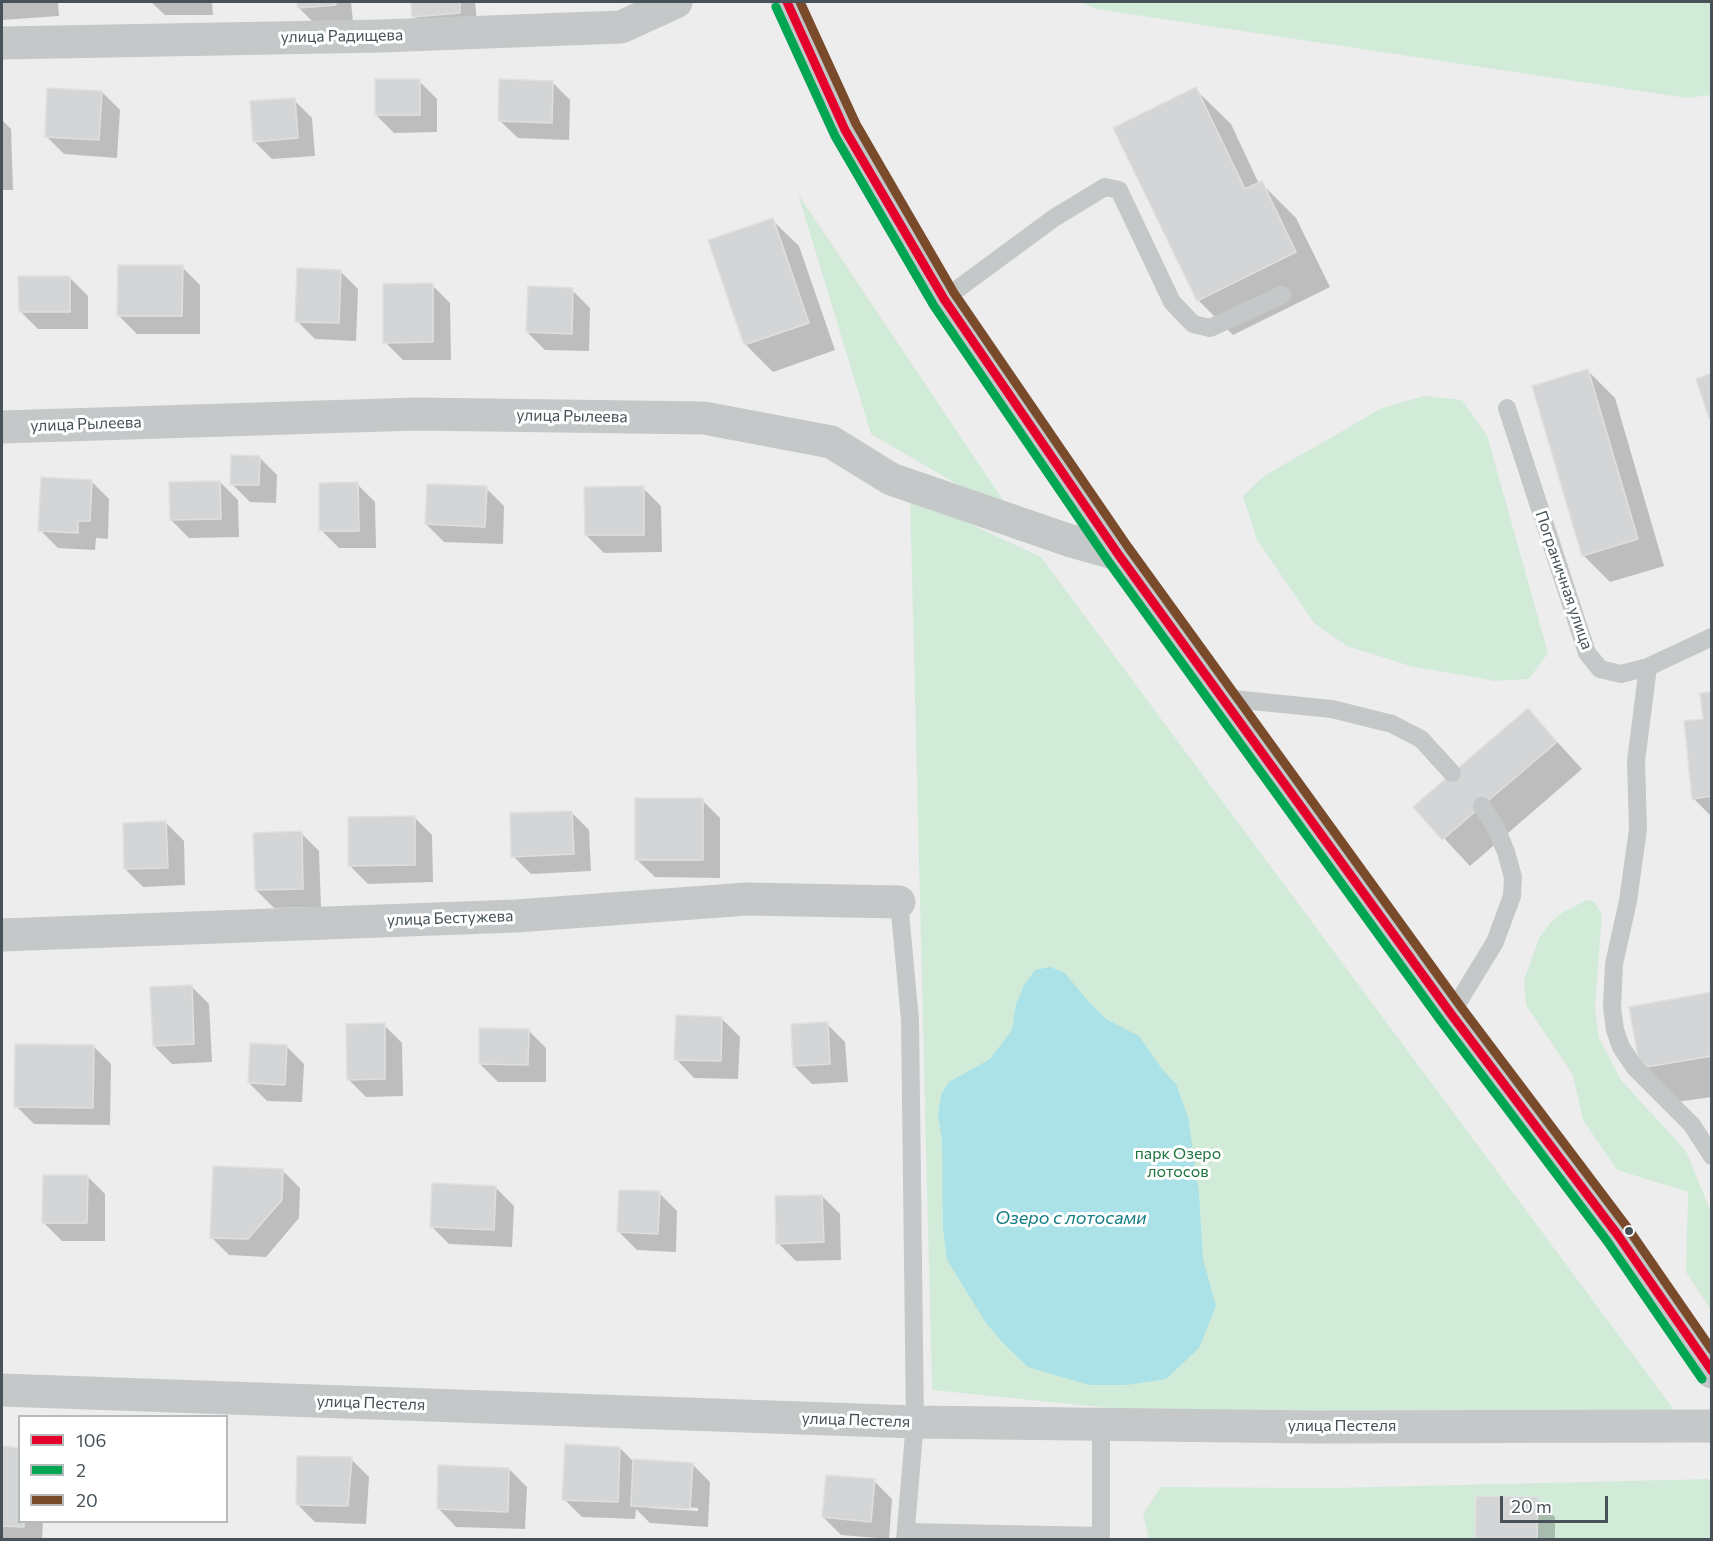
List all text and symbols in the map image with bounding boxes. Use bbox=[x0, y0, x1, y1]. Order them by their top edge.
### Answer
street label: улица Радищева bbox=[281, 25, 403, 47]
street label: улица Рылеева bbox=[516, 405, 628, 427]
street label: улица Рылеева bbox=[30, 412, 142, 436]
street label: Пограничная улица bbox=[1531, 508, 1597, 652]
street label: улица Бестужева bbox=[386, 906, 514, 930]
park label: парк Озеро лотосов bbox=[1135, 1144, 1221, 1182]
water label: Озеро с лотосами bbox=[995, 1207, 1147, 1229]
unlabelled marker bbox=[1623, 1225, 1635, 1237]
street label: улица Пестеля bbox=[316, 1392, 426, 1414]
street label: улица Пестеля bbox=[801, 1409, 911, 1431]
legend bbox=[18, 1415, 228, 1523]
street label: улица Пестеля bbox=[1288, 1416, 1396, 1436]
text: 106 bbox=[76, 1429, 106, 1451]
text: 2 bbox=[76, 1459, 86, 1481]
scale bar bbox=[1503, 1484, 1611, 1522]
text: 20 bbox=[76, 1489, 98, 1511]
text: 20 m bbox=[1511, 1495, 1552, 1517]

